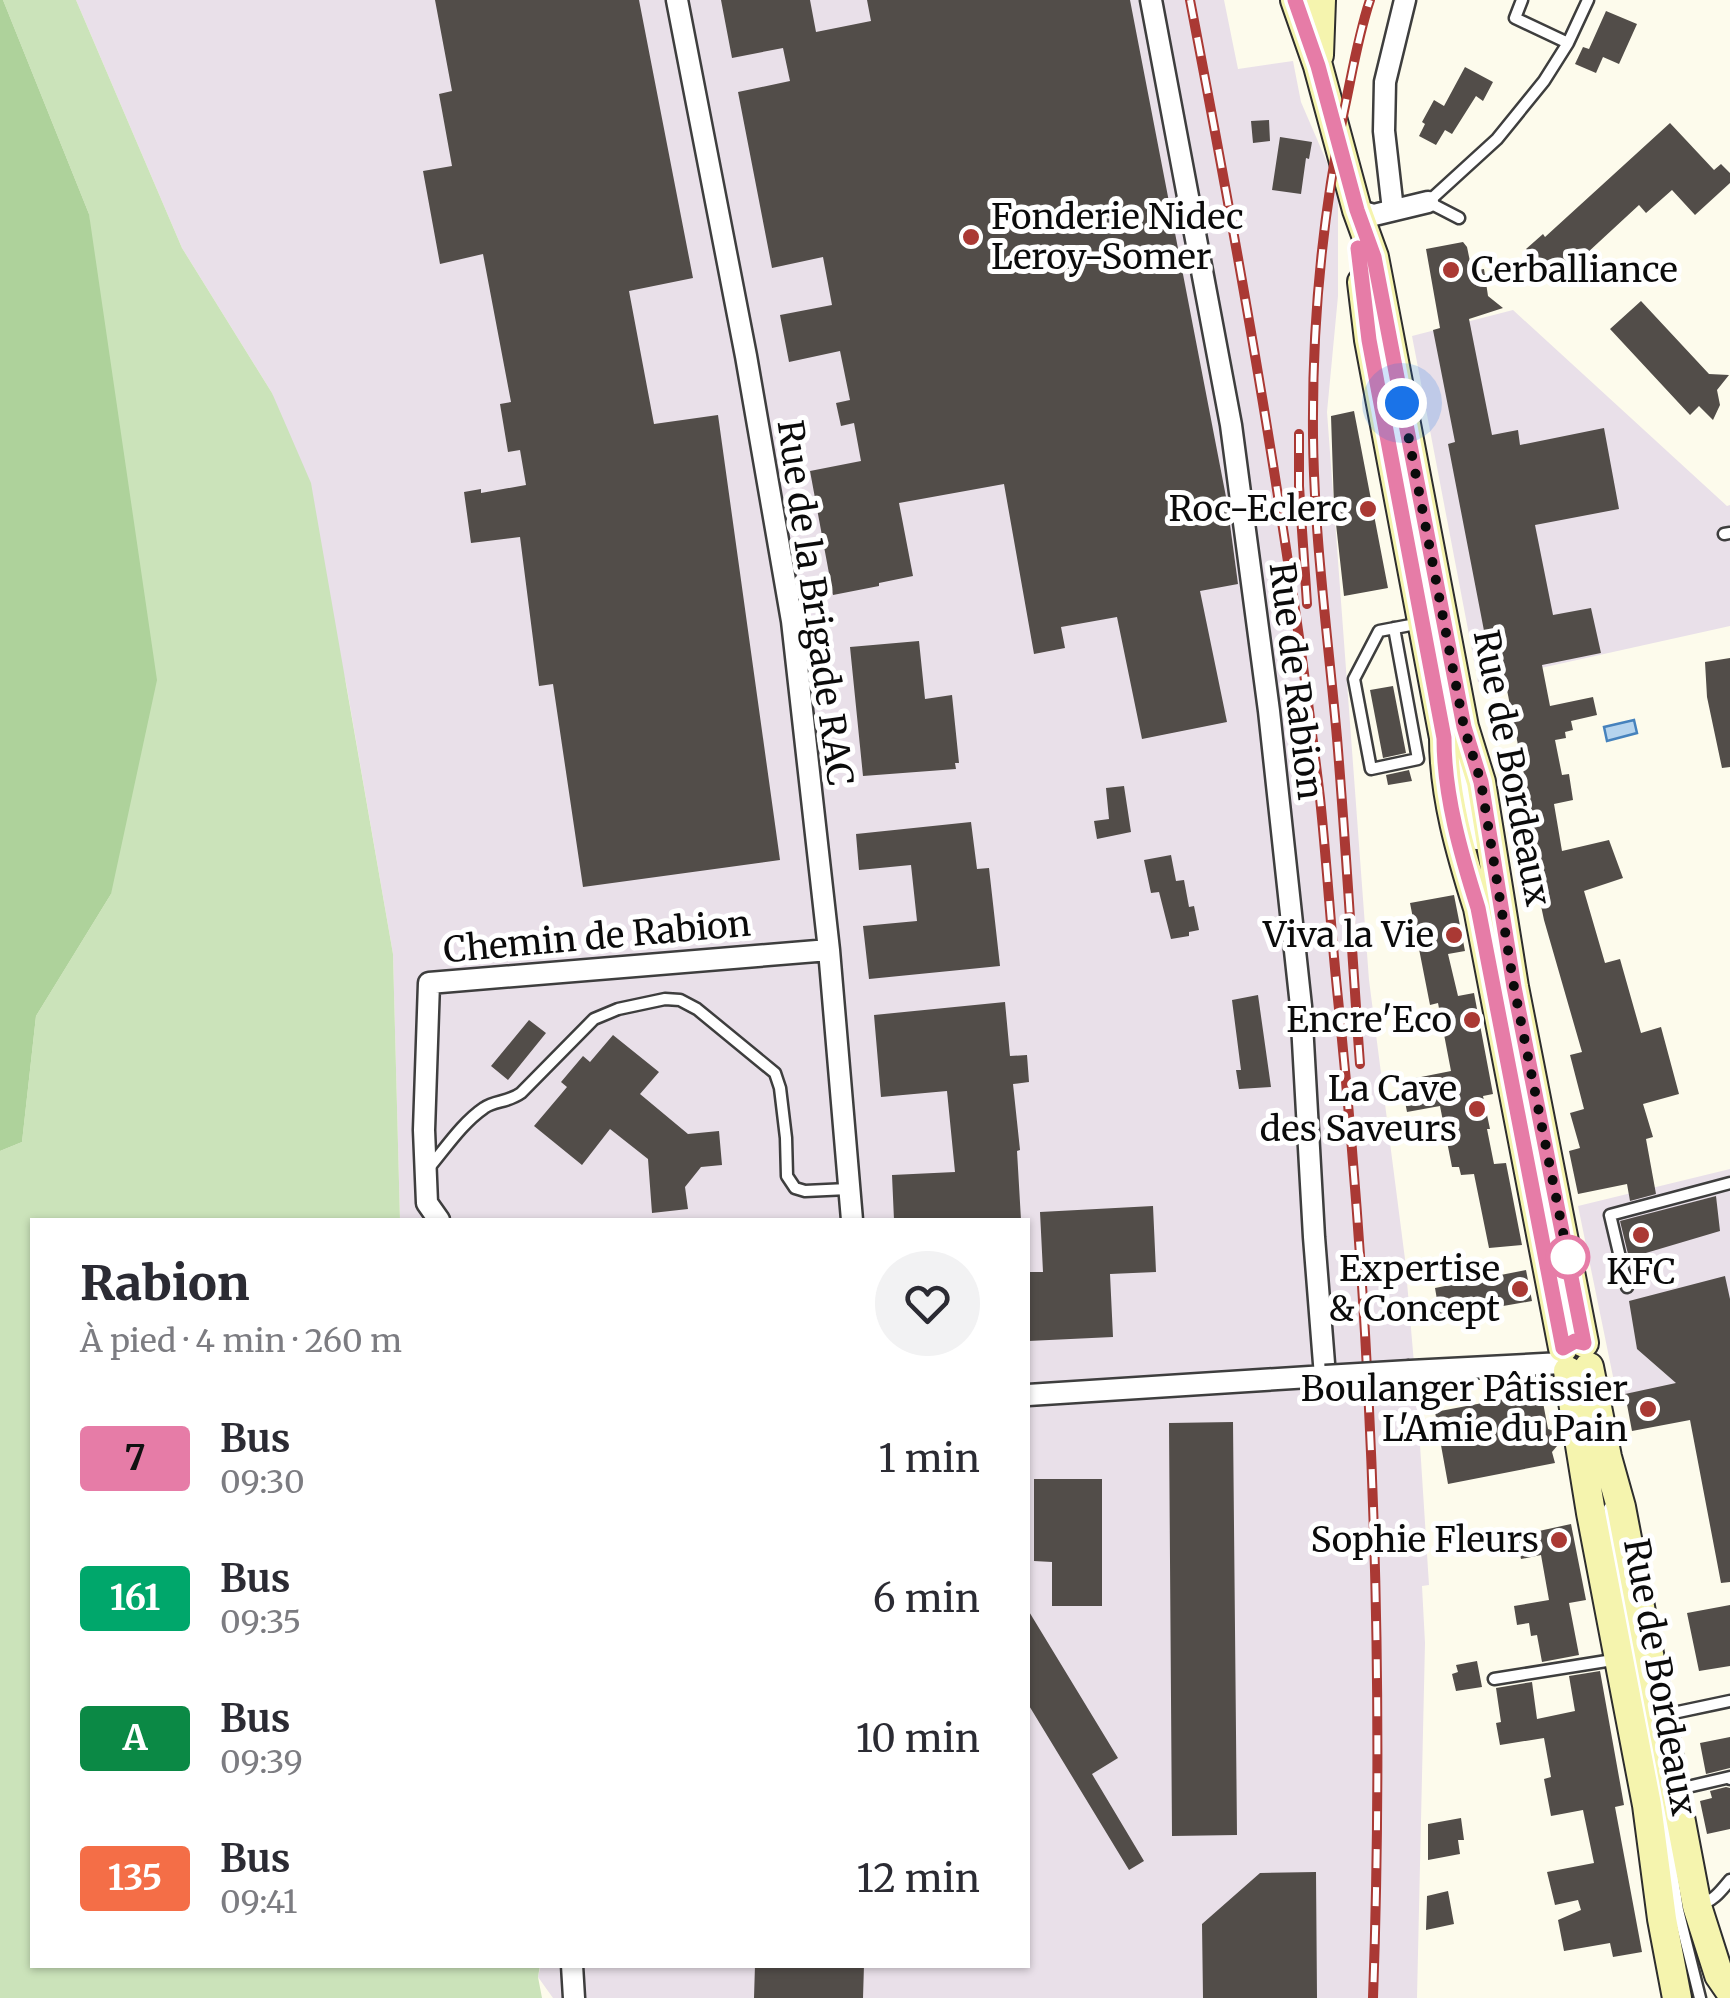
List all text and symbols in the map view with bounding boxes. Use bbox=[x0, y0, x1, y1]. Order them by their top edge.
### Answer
place label: Fonderie Nidec Leroy-Somer bbox=[991, 195, 1244, 279]
marker: Fonderie Nidec Leroy-Somer bbox=[960, 226, 982, 248]
place label: Cerballiance bbox=[1471, 248, 1678, 292]
marker: Cerballiance bbox=[1440, 259, 1462, 281]
your location bbox=[1377, 378, 1427, 428]
street label: Rue de la Brigade RAC bbox=[768, 417, 862, 789]
place label: Roc-Eclerc bbox=[1169, 487, 1348, 531]
marker: Roc-Eclerc bbox=[1357, 498, 1379, 520]
street label: Rue de Rabion bbox=[1260, 560, 1332, 802]
street label: Rue de Bordeaux bbox=[1464, 626, 1560, 910]
street label: Chemin de Rabion bbox=[442, 902, 752, 972]
place label: Viva la Vie bbox=[1262, 913, 1434, 957]
marker: Viva la Vie bbox=[1443, 924, 1465, 946]
place label: Encre'Eco bbox=[1286, 998, 1452, 1042]
marker: Encre'Eco bbox=[1461, 1009, 1483, 1031]
place label: La Cave des Saveurs bbox=[1260, 1067, 1457, 1151]
marker: La Cave des Saveurs bbox=[1466, 1098, 1488, 1120]
marker: KFC bbox=[1630, 1224, 1652, 1246]
unlabelled marker bbox=[1547, 1236, 1589, 1278]
place label: Expertise & Concept bbox=[1328, 1247, 1500, 1331]
place label: KFC bbox=[1606, 1250, 1676, 1294]
button: heart bbox=[875, 1251, 980, 1356]
text: Rabion bbox=[80, 1253, 250, 1313]
marker: Expertise & Concept bbox=[1509, 1278, 1531, 1300]
text: À pied · 4 min · 260 m bbox=[80, 1321, 402, 1361]
place label: Boulanger Pâtissier L'Amie du Pain bbox=[1301, 1367, 1628, 1451]
marker: Boulanger Pâtissier L'Amie du Pain bbox=[1637, 1398, 1659, 1420]
text: Bus bbox=[220, 1415, 290, 1462]
text: 1 min bbox=[879, 1435, 980, 1482]
text: 7 bbox=[125, 1436, 145, 1480]
text: 09:30 bbox=[220, 1462, 305, 1502]
place label: Sophie Fleurs bbox=[1311, 1518, 1539, 1562]
marker: Sophie Fleurs bbox=[1548, 1529, 1570, 1551]
street label: Rue de Bordeaux bbox=[1614, 1535, 1706, 1819]
text: Bus bbox=[220, 1555, 290, 1602]
text: 6 min bbox=[873, 1575, 980, 1622]
text: 161 bbox=[110, 1576, 160, 1620]
text: 09:35 bbox=[220, 1602, 301, 1642]
text: Bus bbox=[220, 1695, 290, 1742]
text: 10 min bbox=[856, 1715, 980, 1762]
text: A bbox=[123, 1716, 147, 1760]
text: 09:39 bbox=[220, 1742, 303, 1782]
text: Bus bbox=[220, 1835, 290, 1882]
text: 12 min bbox=[857, 1855, 980, 1902]
text: 135 bbox=[108, 1856, 162, 1900]
text: 09:41 bbox=[220, 1882, 297, 1922]

